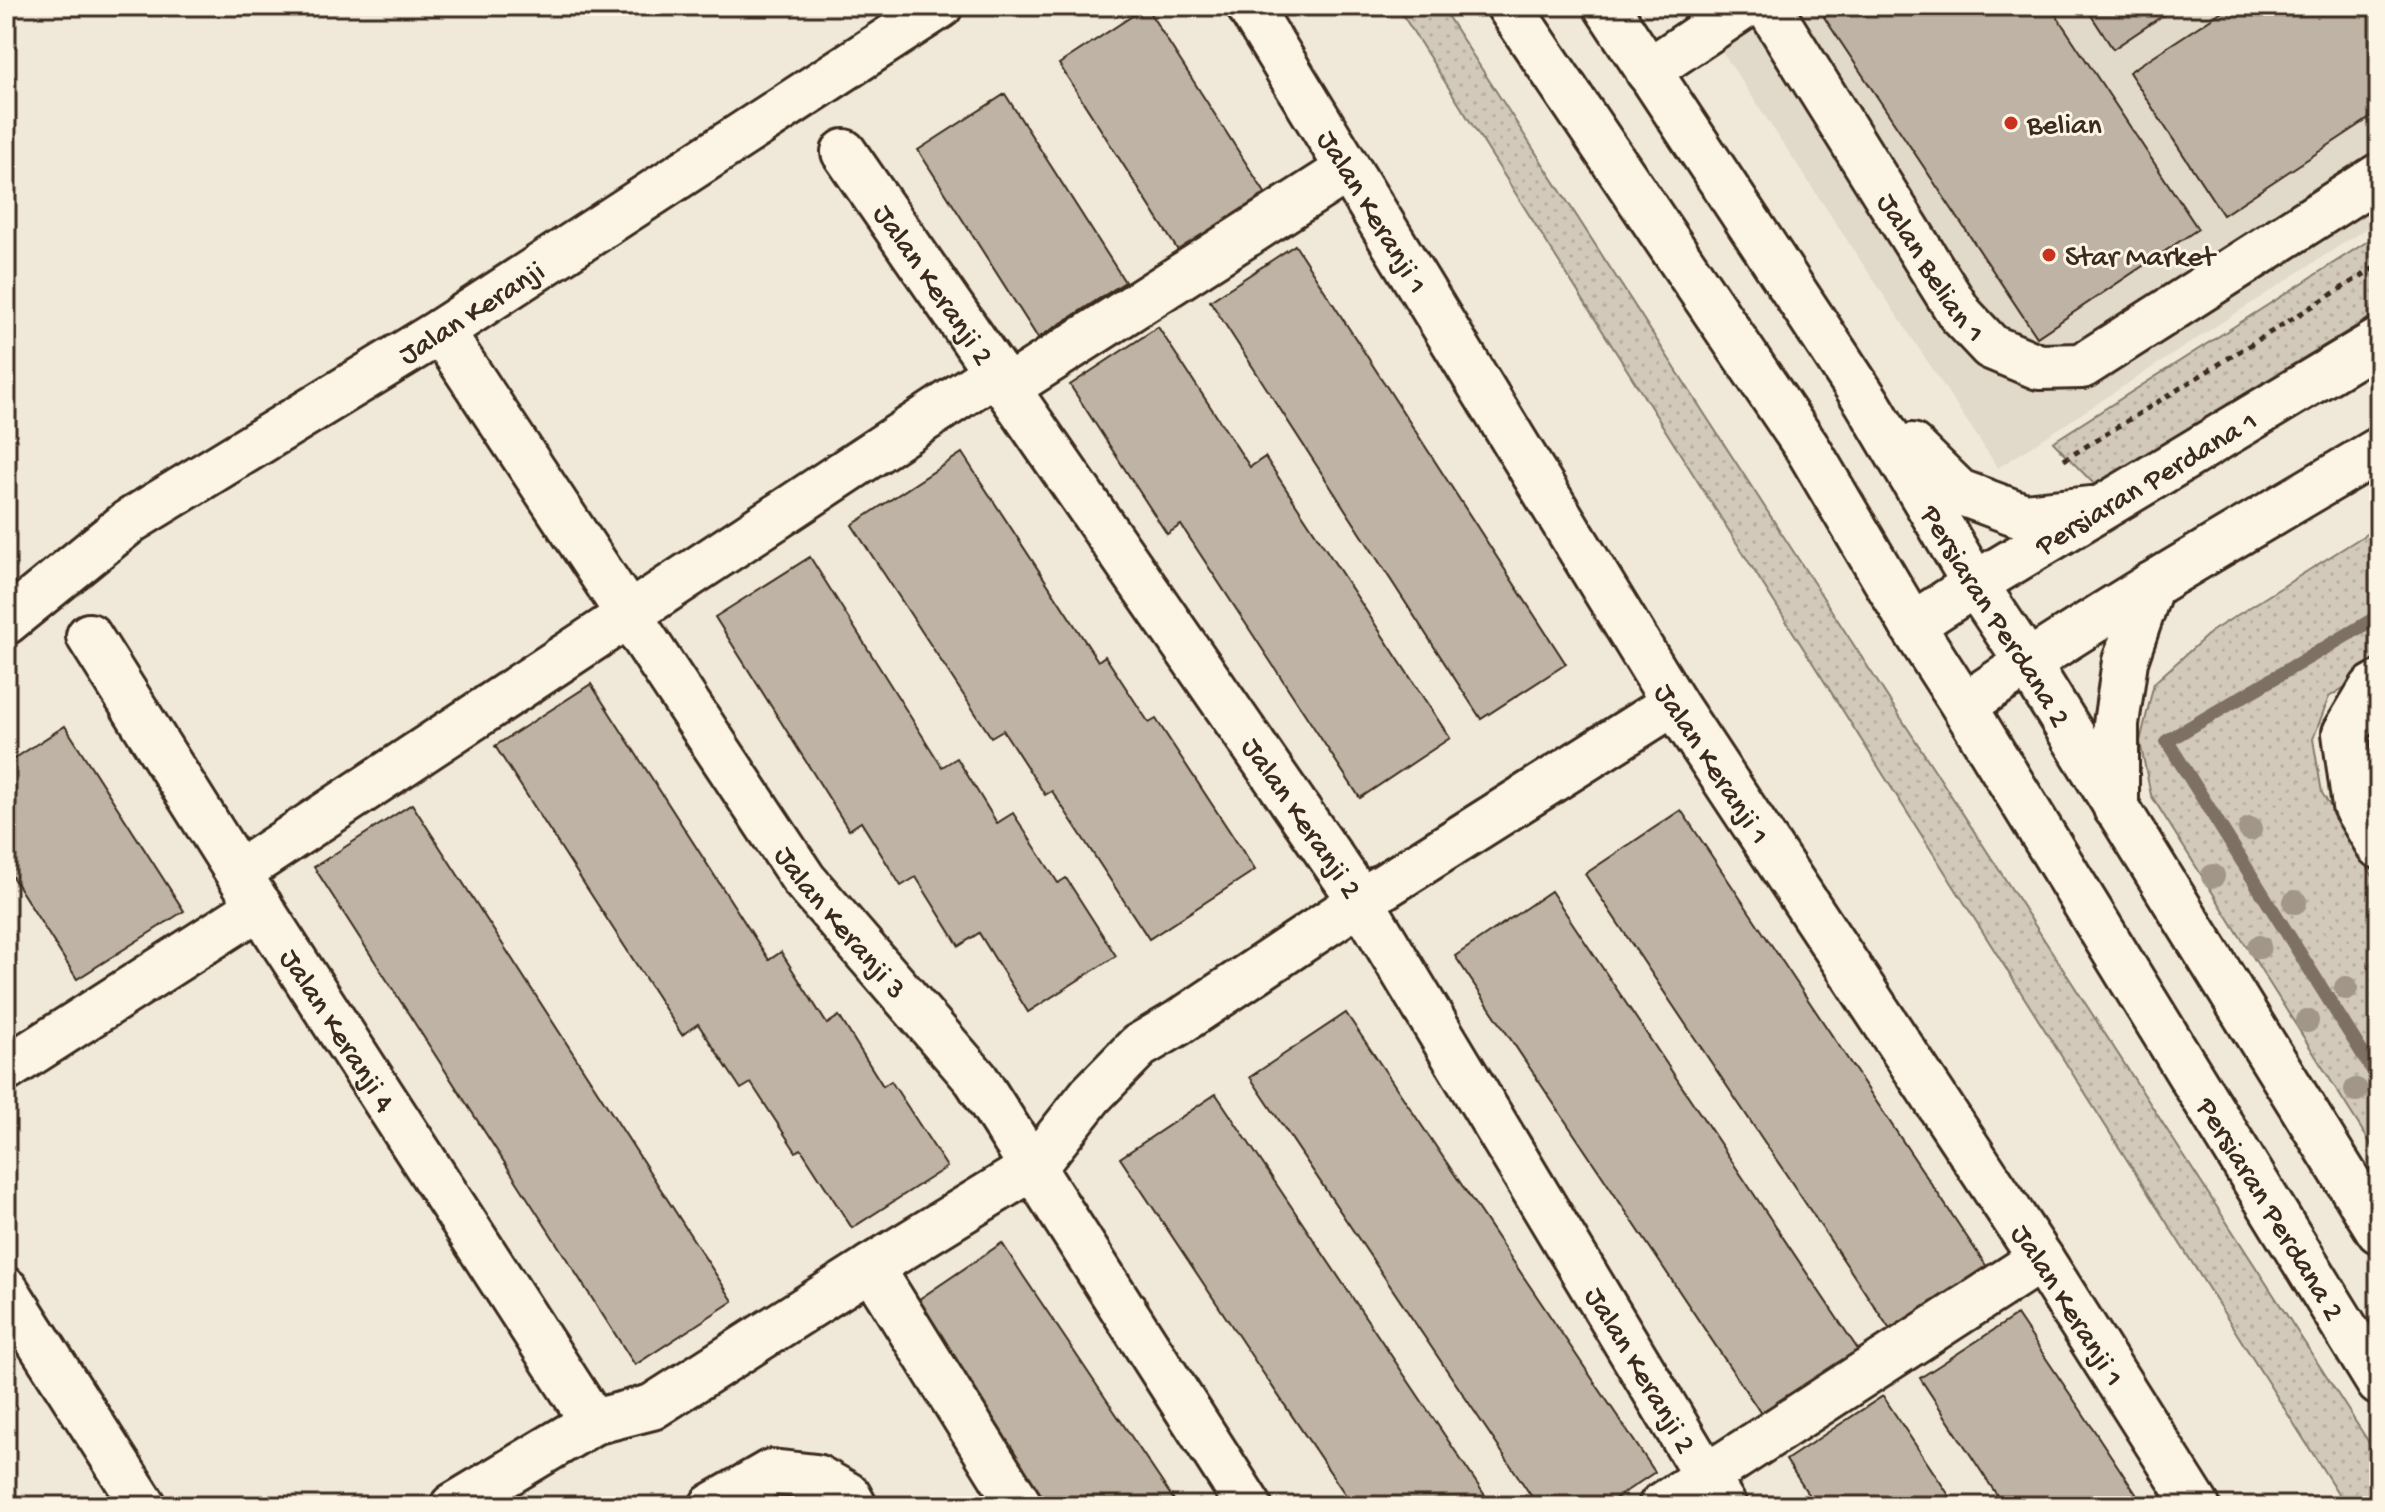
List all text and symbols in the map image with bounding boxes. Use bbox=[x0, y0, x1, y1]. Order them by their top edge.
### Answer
place label: Belian bbox=[2026, 110, 2102, 145]
marker: Belian bbox=[2002, 114, 2020, 132]
street label: Jalan Keranji 1 bbox=[1307, 125, 1433, 301]
street label: Jalan Belian 1 bbox=[1867, 188, 1991, 351]
street label: Jalan Keranji 2 bbox=[863, 199, 999, 373]
place label: Star Market bbox=[2065, 242, 2217, 277]
marker: Star Market bbox=[2040, 246, 2058, 264]
street label: Jalan Keranji bbox=[394, 255, 552, 374]
street label: Persiaran Perdana 1 bbox=[2030, 405, 2265, 566]
street label: Persiaran Perdana 2 bbox=[1910, 500, 2076, 735]
street label: Jalan Keranji 1 bbox=[1644, 678, 1775, 852]
street label: Jalan Keranji 2 bbox=[1232, 732, 1367, 907]
street label: Jalan Keranji 3 bbox=[764, 841, 912, 1008]
street label: Jalan Keranji 4 bbox=[270, 944, 401, 1120]
street label: Persiaran Perdana 2 bbox=[2186, 1092, 2350, 1328]
street label: Jalan Keranji 1 bbox=[2001, 1219, 2130, 1394]
street label: Jalan Keranji 2 bbox=[1575, 1282, 1701, 1461]

